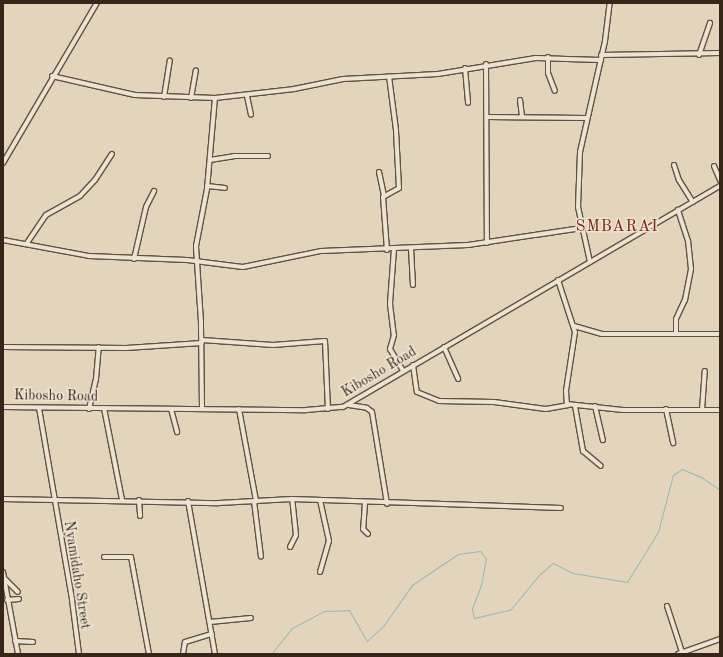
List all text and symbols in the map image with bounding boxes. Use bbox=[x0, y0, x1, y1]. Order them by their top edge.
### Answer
district label: SMBARAI bbox=[576, 217, 658, 237]
street label: Kibosho Road bbox=[339, 343, 419, 401]
street label: Kibosho Road bbox=[14, 387, 98, 405]
street label: Nyamidaho Street bbox=[60, 520, 94, 630]

